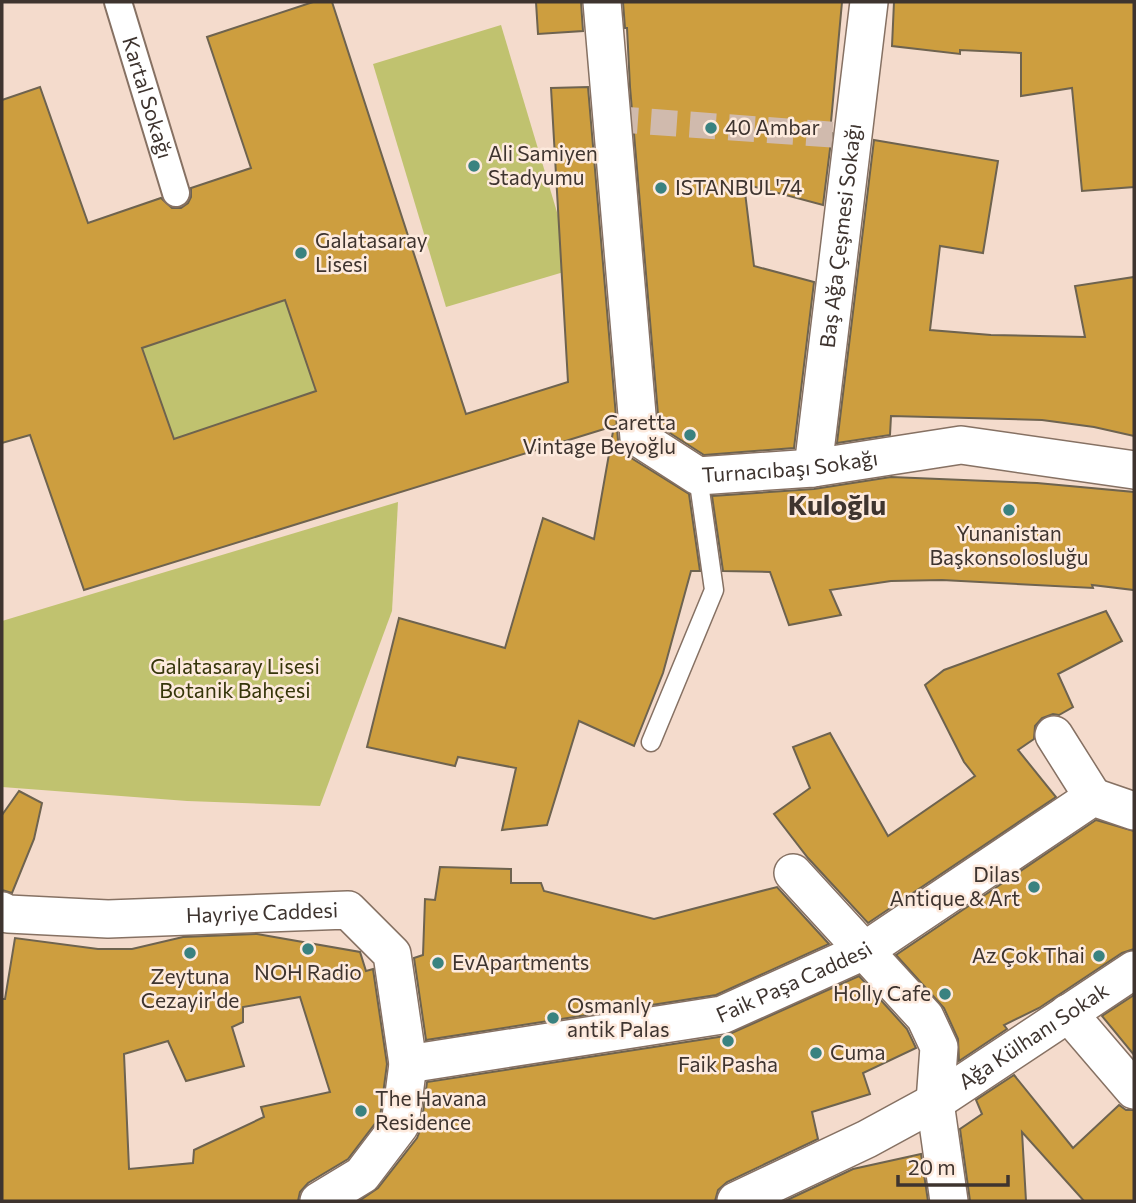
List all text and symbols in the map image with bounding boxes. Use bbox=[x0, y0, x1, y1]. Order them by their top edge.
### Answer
street label: Kartal Sokağı bbox=[118, 33, 179, 161]
place label: 40 Ambar bbox=[725, 114, 820, 139]
marker: 40 Ambar bbox=[703, 120, 719, 136]
street label: Baş Ağa Çeşmesi Sokağı bbox=[814, 122, 865, 349]
place label: Ali Samiyen Stadyumu bbox=[488, 140, 598, 189]
marker: Ali Samiyen Stadyumu bbox=[466, 158, 482, 174]
place label: ISTANBUL'74 bbox=[675, 174, 803, 199]
marker: ISTANBUL'74 bbox=[653, 180, 669, 196]
place label: Galatasaray Lisesi bbox=[315, 227, 428, 276]
marker: Galatasaray Lisesi bbox=[293, 245, 309, 261]
place label: Caretta Vintage Beyoğlu bbox=[522, 409, 676, 458]
marker: Caretta Vintage Beyoğlu bbox=[682, 427, 698, 443]
street label: Turnacıbaşı Sokağı bbox=[701, 444, 879, 487]
district label: Kuloğlu bbox=[788, 487, 886, 521]
marker: Yunanistan Başkonsolosluğu bbox=[1001, 502, 1017, 518]
place label: Yunanistan Başkonsolosluğu bbox=[929, 520, 1089, 569]
park label: Galatasaray Lisesi Botanik Bahçesi bbox=[150, 653, 320, 702]
place label: Dilas Antique & Art bbox=[889, 861, 1020, 910]
marker: Dilas Antique & Art bbox=[1026, 879, 1042, 895]
street label: Hayriye Caddesi bbox=[185, 896, 339, 927]
street label: Faik Paşa Caddesi bbox=[712, 935, 876, 1027]
marker: NOH Radio bbox=[300, 941, 316, 957]
place label: Az Çok Thai bbox=[972, 942, 1085, 967]
marker: Zeytuna Cezayir'de bbox=[182, 945, 198, 961]
marker: Az Çok Thai bbox=[1091, 948, 1107, 964]
place label: EvApartments bbox=[452, 949, 589, 974]
marker: EvApartments bbox=[430, 955, 446, 971]
place label: NOH Radio bbox=[254, 959, 362, 984]
place label: Zeytuna Cezayir'de bbox=[141, 963, 239, 1012]
street label: Ağa Külhanı Sokak bbox=[953, 977, 1113, 1094]
place label: Holly Cafe bbox=[833, 980, 931, 1005]
marker: Holly Cafe bbox=[937, 986, 953, 1002]
place label: Osmanly antik Palas bbox=[567, 992, 669, 1041]
marker: Osmanly antik Palas bbox=[545, 1010, 561, 1026]
marker: Faik Pasha bbox=[720, 1033, 736, 1049]
place label: Cuma bbox=[830, 1039, 885, 1064]
marker: Cuma bbox=[808, 1045, 824, 1061]
place label: Faik Pasha bbox=[678, 1051, 778, 1076]
place label: The Havana Residence bbox=[375, 1085, 487, 1134]
marker: The Havana Residence bbox=[353, 1103, 369, 1119]
scale bar bbox=[898, 1144, 1008, 1188]
text: 20 m bbox=[908, 1154, 956, 1179]

